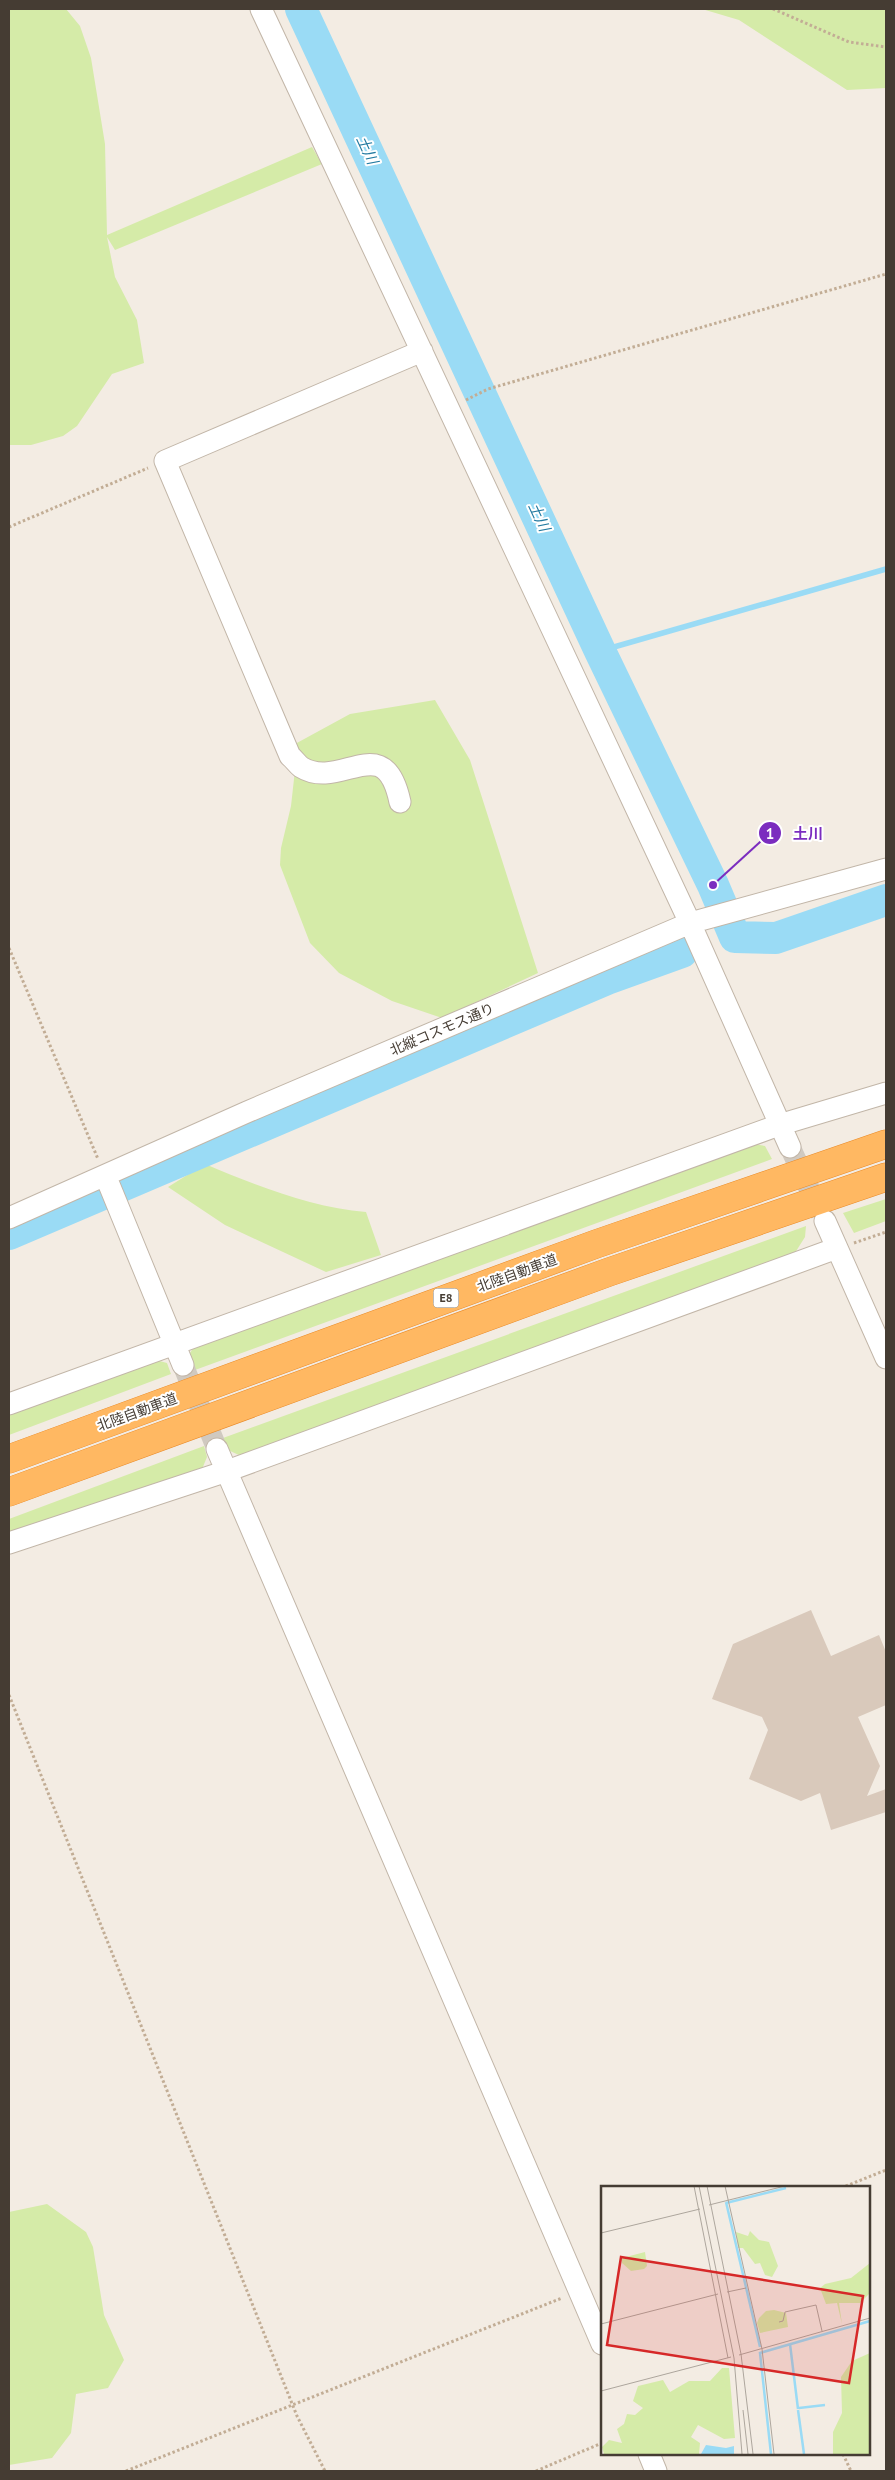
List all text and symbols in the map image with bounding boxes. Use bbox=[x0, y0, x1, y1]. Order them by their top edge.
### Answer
water label: 土川 bbox=[353, 132, 383, 169]
water label: 土川 bbox=[525, 499, 555, 536]
callout: 土川 bbox=[758, 818, 833, 848]
text: 1 bbox=[766, 824, 774, 843]
text: 土川 bbox=[793, 824, 823, 843]
street label: 北縦コスモス通り bbox=[387, 999, 497, 1059]
street label: 北陸自動車道 bbox=[474, 1250, 560, 1296]
road number: E8 bbox=[434, 1289, 458, 1308]
street label: 北陸自動車道 bbox=[94, 1389, 180, 1435]
inset map bbox=[601, 2186, 870, 2455]

